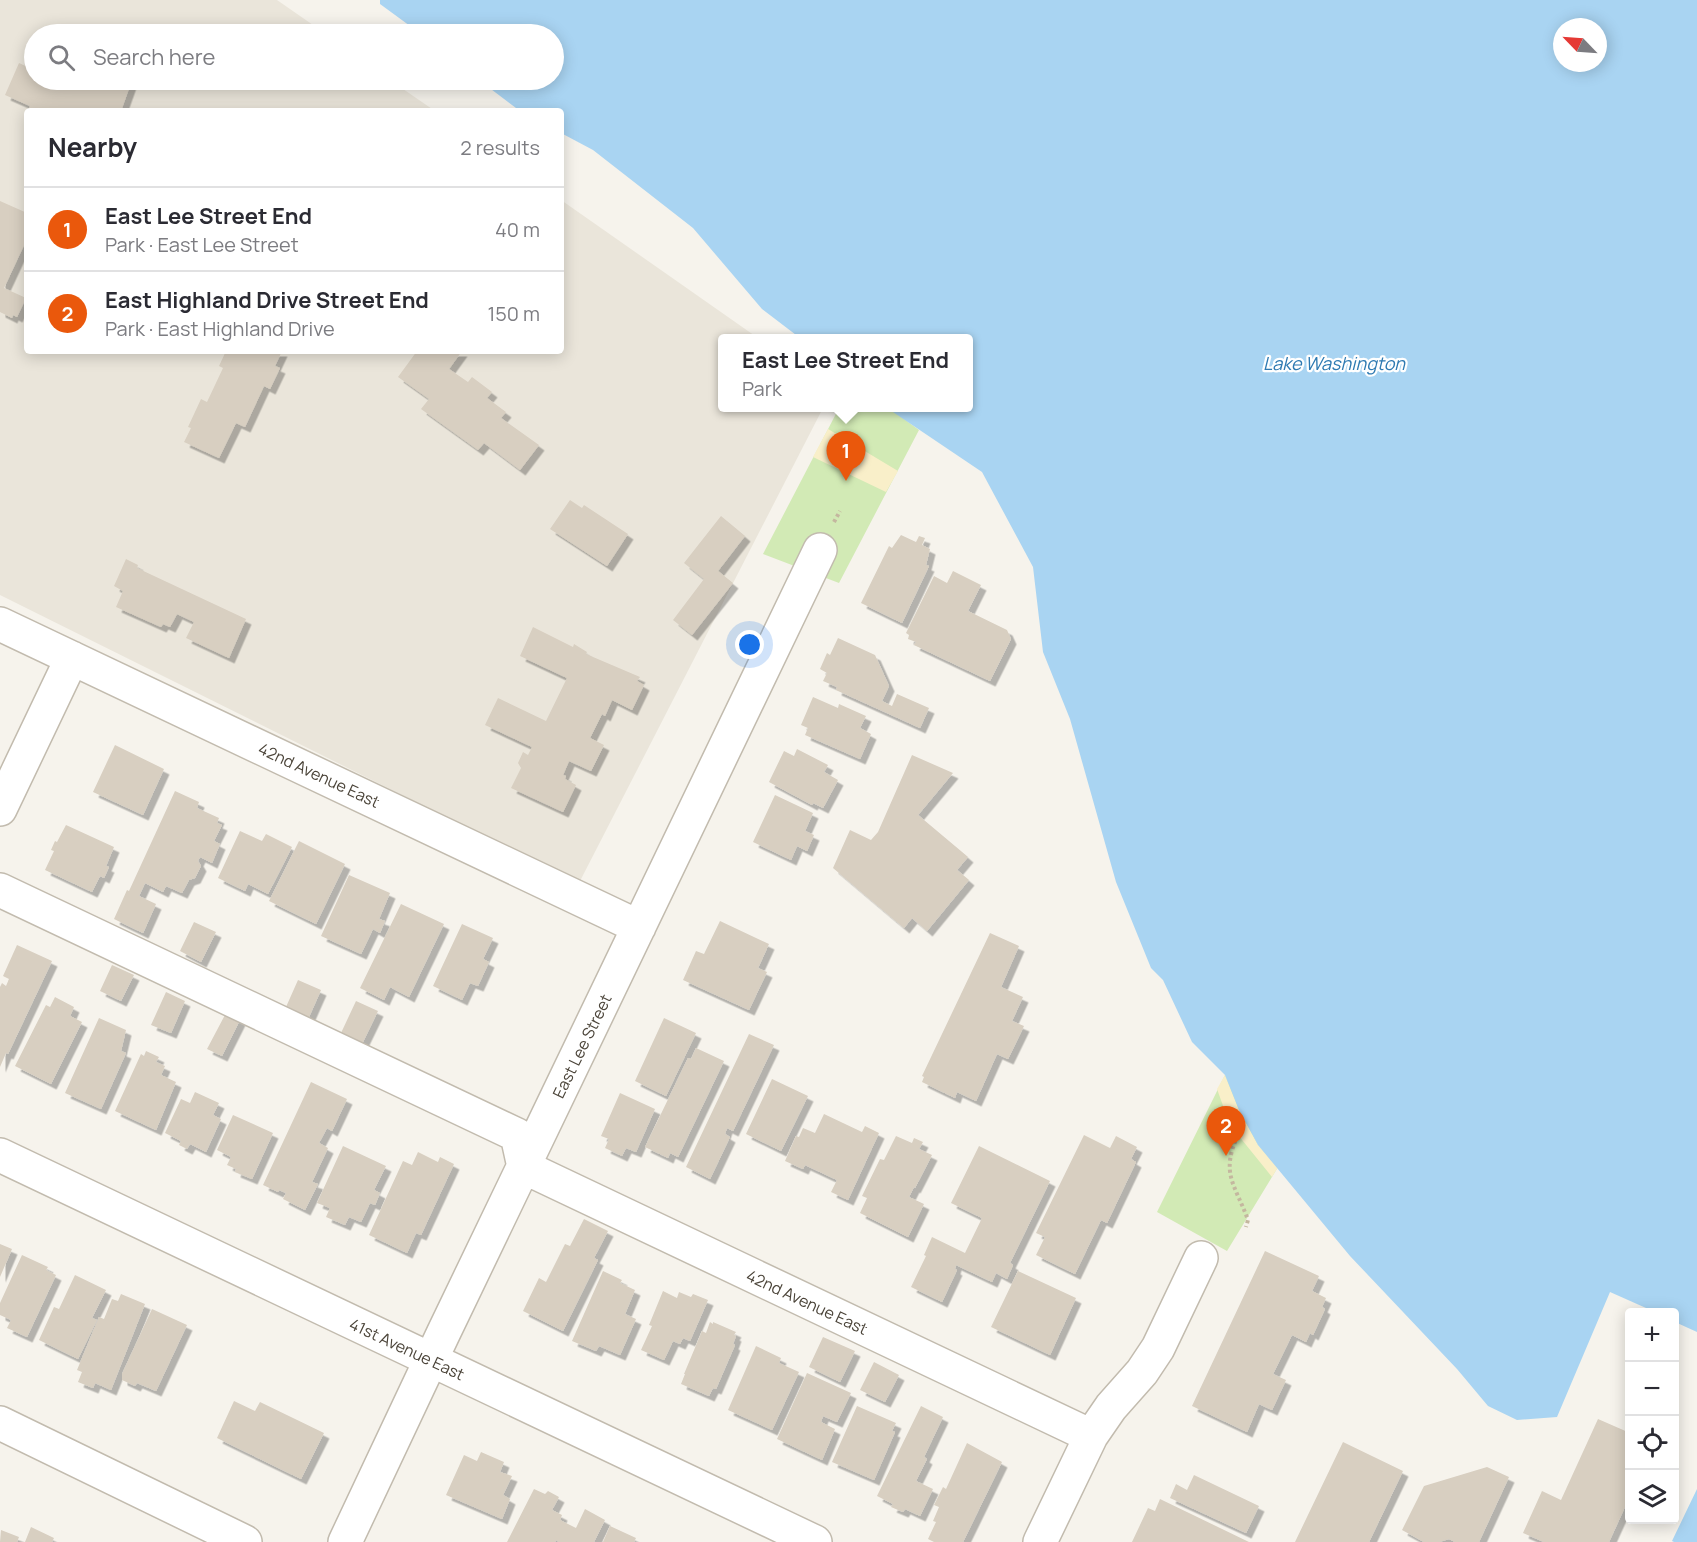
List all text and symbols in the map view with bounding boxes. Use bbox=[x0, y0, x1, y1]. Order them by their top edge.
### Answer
north arrow bbox=[1553, 18, 1607, 72]
search box bbox=[24, 24, 564, 90]
icon: search bbox=[45, 41, 78, 74]
text: Search here bbox=[93, 42, 215, 72]
text: Nearby bbox=[48, 129, 137, 165]
text: 2 results bbox=[460, 134, 540, 161]
text: East Lee Street End bbox=[105, 201, 312, 231]
text: 1 bbox=[63, 216, 72, 243]
text: 40 m bbox=[495, 216, 540, 243]
text: Park · East Lee Street bbox=[105, 231, 299, 258]
text: East Highland Drive Street End bbox=[105, 285, 429, 315]
text: 2 bbox=[62, 300, 73, 327]
text: 150 m bbox=[487, 300, 540, 327]
text: Park · East Highland Drive bbox=[105, 315, 335, 342]
popup bbox=[718, 334, 973, 412]
text: East Lee Street End bbox=[742, 345, 949, 375]
water label: Lake Washington bbox=[1263, 351, 1406, 375]
text: Park bbox=[742, 375, 782, 402]
pin: 1 bbox=[826, 432, 866, 481]
your location bbox=[735, 630, 764, 659]
street label: 42nd Avenue East bbox=[255, 737, 383, 813]
street label: East Lee Street bbox=[547, 990, 617, 1102]
pin: 2 bbox=[1206, 1106, 1246, 1156]
street label: 42nd Avenue East bbox=[743, 1264, 871, 1340]
map controls bbox=[1625, 1308, 1679, 1524]
button: + bbox=[1625, 1308, 1679, 1362]
street label: 41st Avenue East bbox=[346, 1313, 468, 1385]
button: − bbox=[1625, 1362, 1679, 1416]
button: locate bbox=[1625, 1416, 1679, 1470]
button: layers bbox=[1625, 1470, 1679, 1524]

